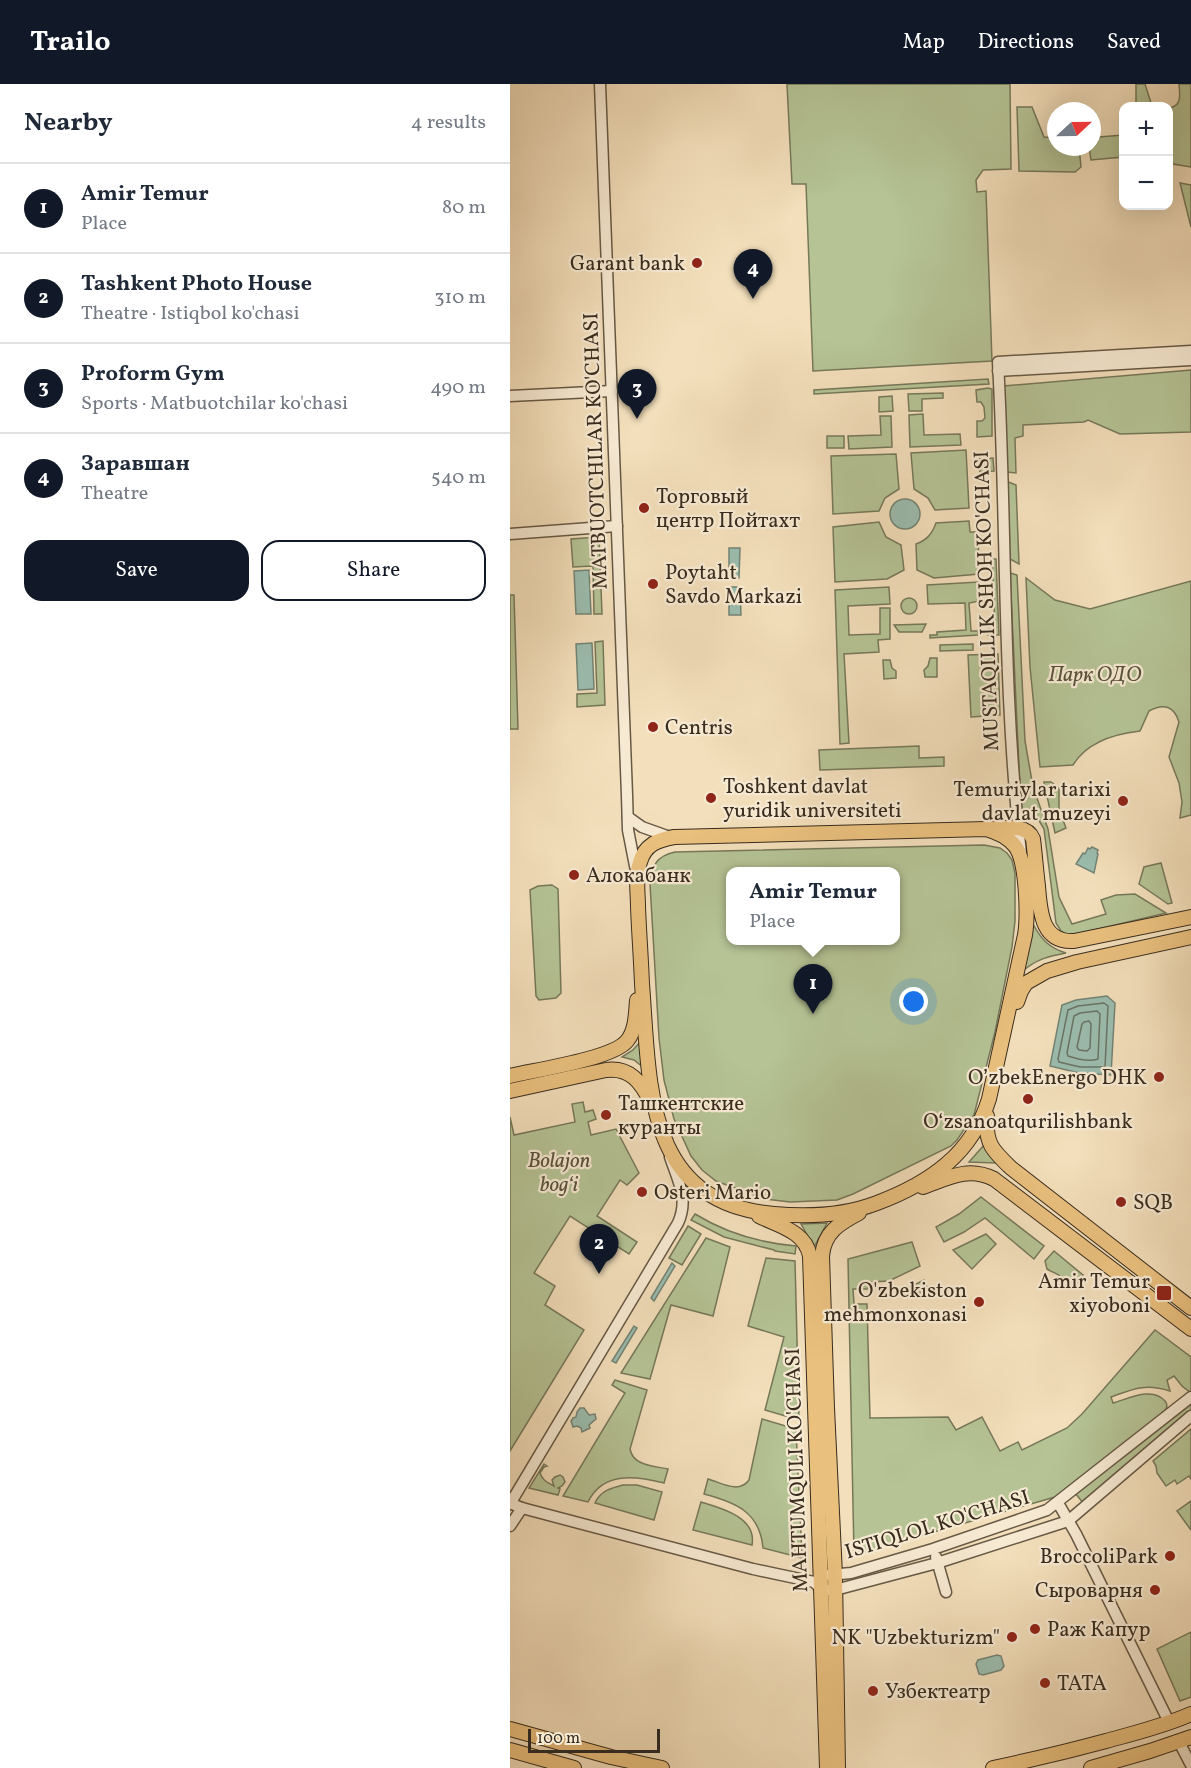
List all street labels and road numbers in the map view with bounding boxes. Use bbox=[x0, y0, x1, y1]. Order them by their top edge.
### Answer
street label: MATBUOTCHILAR KO'CHASI bbox=[577, 312, 616, 590]
street label: MUSTAQILLIK SHOH KO'CHASI bbox=[968, 450, 1007, 752]
street label: MAHTUMQULI KO'CHASI bbox=[779, 1347, 816, 1593]
street label: ISTIQLOL KO'CHASI bbox=[841, 1484, 1033, 1567]

